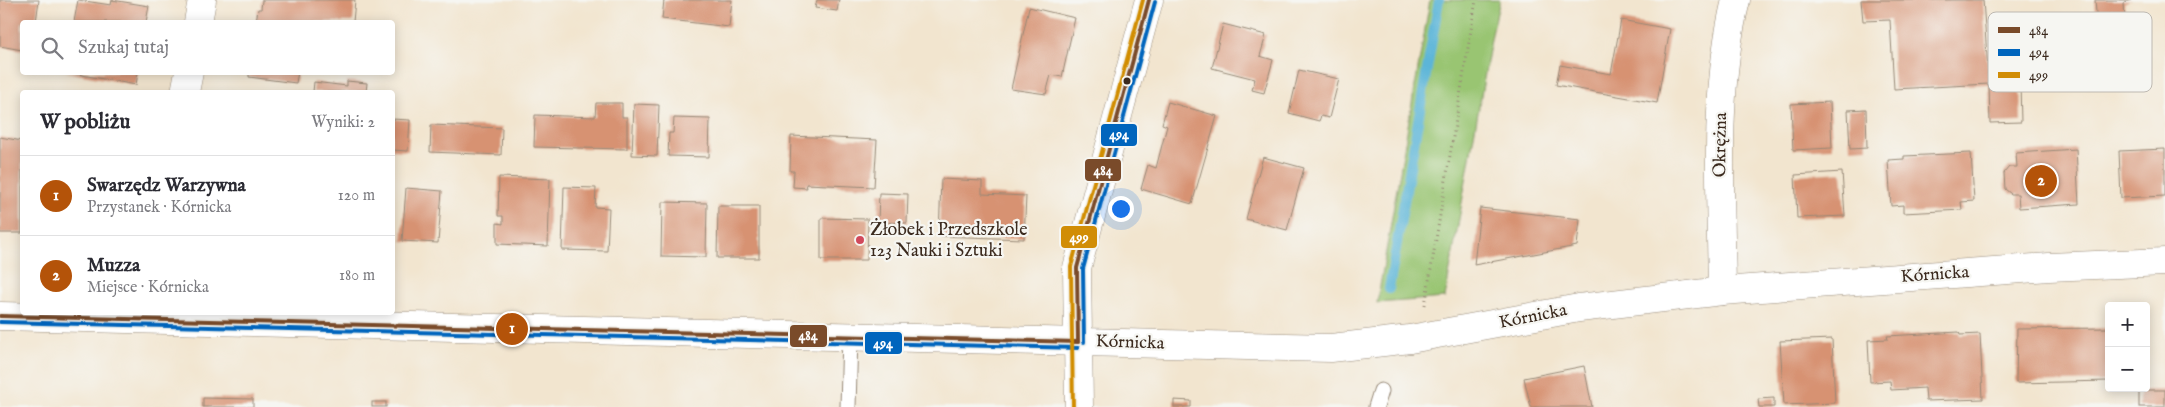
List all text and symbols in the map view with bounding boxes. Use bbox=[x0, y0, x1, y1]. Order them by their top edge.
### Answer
legend bbox=[1988, 12, 2152, 92]
search box bbox=[20, 20, 395, 75]
text: 484 bbox=[2029, 22, 2048, 40]
icon: search bbox=[38, 34, 66, 62]
text: Szukaj tutaj bbox=[78, 36, 169, 60]
text: 494 bbox=[2029, 44, 2049, 62]
text: 499 bbox=[2029, 67, 2048, 85]
unlabelled marker bbox=[1122, 76, 1132, 86]
text: W pobliżu bbox=[40, 109, 130, 136]
street label: Okrężna bbox=[1709, 112, 1733, 178]
text: Wyniki: 2 bbox=[311, 113, 375, 133]
line badge: 494 bbox=[1100, 123, 1138, 147]
text: 494 bbox=[1109, 126, 1130, 144]
line badge: 484 bbox=[1084, 158, 1122, 182]
text: 484 bbox=[1093, 162, 1114, 180]
pin: 2 bbox=[2025, 162, 2057, 200]
text: Swarzędz Warzywna bbox=[87, 174, 246, 198]
text: 1 bbox=[53, 186, 59, 206]
text: 120 m bbox=[338, 186, 375, 206]
your location bbox=[1108, 196, 1134, 222]
text: Przystanek · Kórnicka bbox=[87, 198, 231, 218]
place label: Żłobek i Przedszkole 123 Nauki i Sztuki bbox=[870, 218, 1027, 263]
line badge: 499 bbox=[1060, 225, 1098, 249]
text: 499 bbox=[1069, 229, 1089, 247]
marker: Żłobek i Przedszkole 123 Nauki i Sztuki bbox=[854, 234, 866, 246]
text: Muzza bbox=[87, 254, 140, 278]
street label: Kórnicka bbox=[1900, 261, 1970, 289]
text: 2 bbox=[52, 266, 60, 286]
text: 180 m bbox=[339, 266, 375, 286]
text: Miejsce · Kórnicka bbox=[87, 278, 209, 298]
street label: Kórnicka bbox=[1497, 299, 1569, 335]
map controls bbox=[2105, 302, 2150, 392]
button: + bbox=[2105, 302, 2150, 347]
pin: 1 bbox=[496, 310, 528, 348]
line badge: 484 bbox=[789, 324, 828, 348]
text: 484 bbox=[798, 327, 819, 345]
street label: Kórnicka bbox=[1095, 330, 1165, 356]
line badge: 494 bbox=[864, 331, 903, 355]
text: 494 bbox=[873, 335, 894, 353]
button: − bbox=[2105, 347, 2150, 392]

